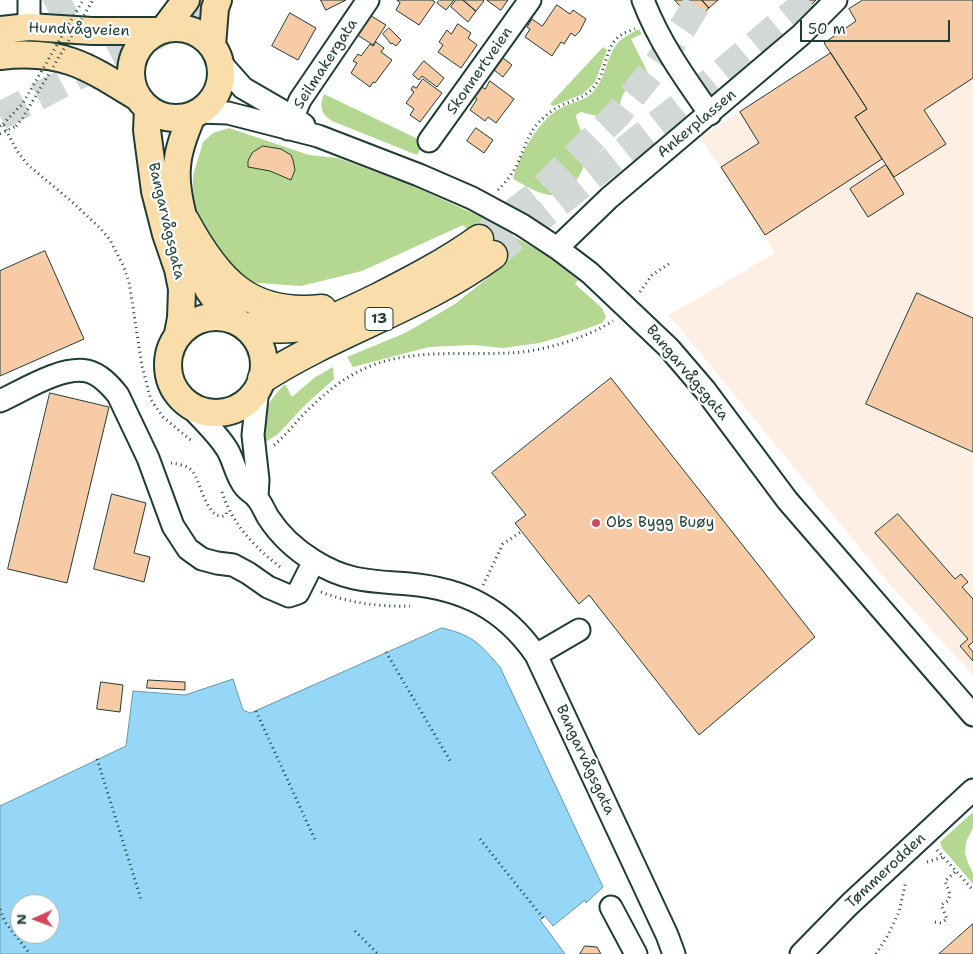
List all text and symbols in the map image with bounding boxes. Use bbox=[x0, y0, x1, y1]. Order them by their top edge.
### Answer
scale bar bbox=[803, 10, 953, 42]
street label: Seilmakergata bbox=[290, 16, 362, 112]
street label: Hundvågveien bbox=[28, 19, 130, 41]
text: 50 m bbox=[808, 19, 846, 39]
street label: Skonnertveien bbox=[443, 24, 517, 118]
street label: Ankerplassen bbox=[654, 86, 740, 162]
street label: Bangarvågsgata bbox=[144, 161, 188, 281]
road number: 13 bbox=[365, 308, 393, 330]
street label: Bangarvågsgata bbox=[642, 322, 732, 424]
place label: Obs Bygg Buøy bbox=[606, 514, 714, 532]
marker: Obs Bygg Buøy bbox=[590, 517, 602, 529]
street label: Bangarvågsgata bbox=[552, 702, 618, 818]
street label: Tømmerodden bbox=[842, 829, 930, 913]
north arrow bbox=[10, 894, 60, 944]
text: N bbox=[12, 914, 30, 925]

